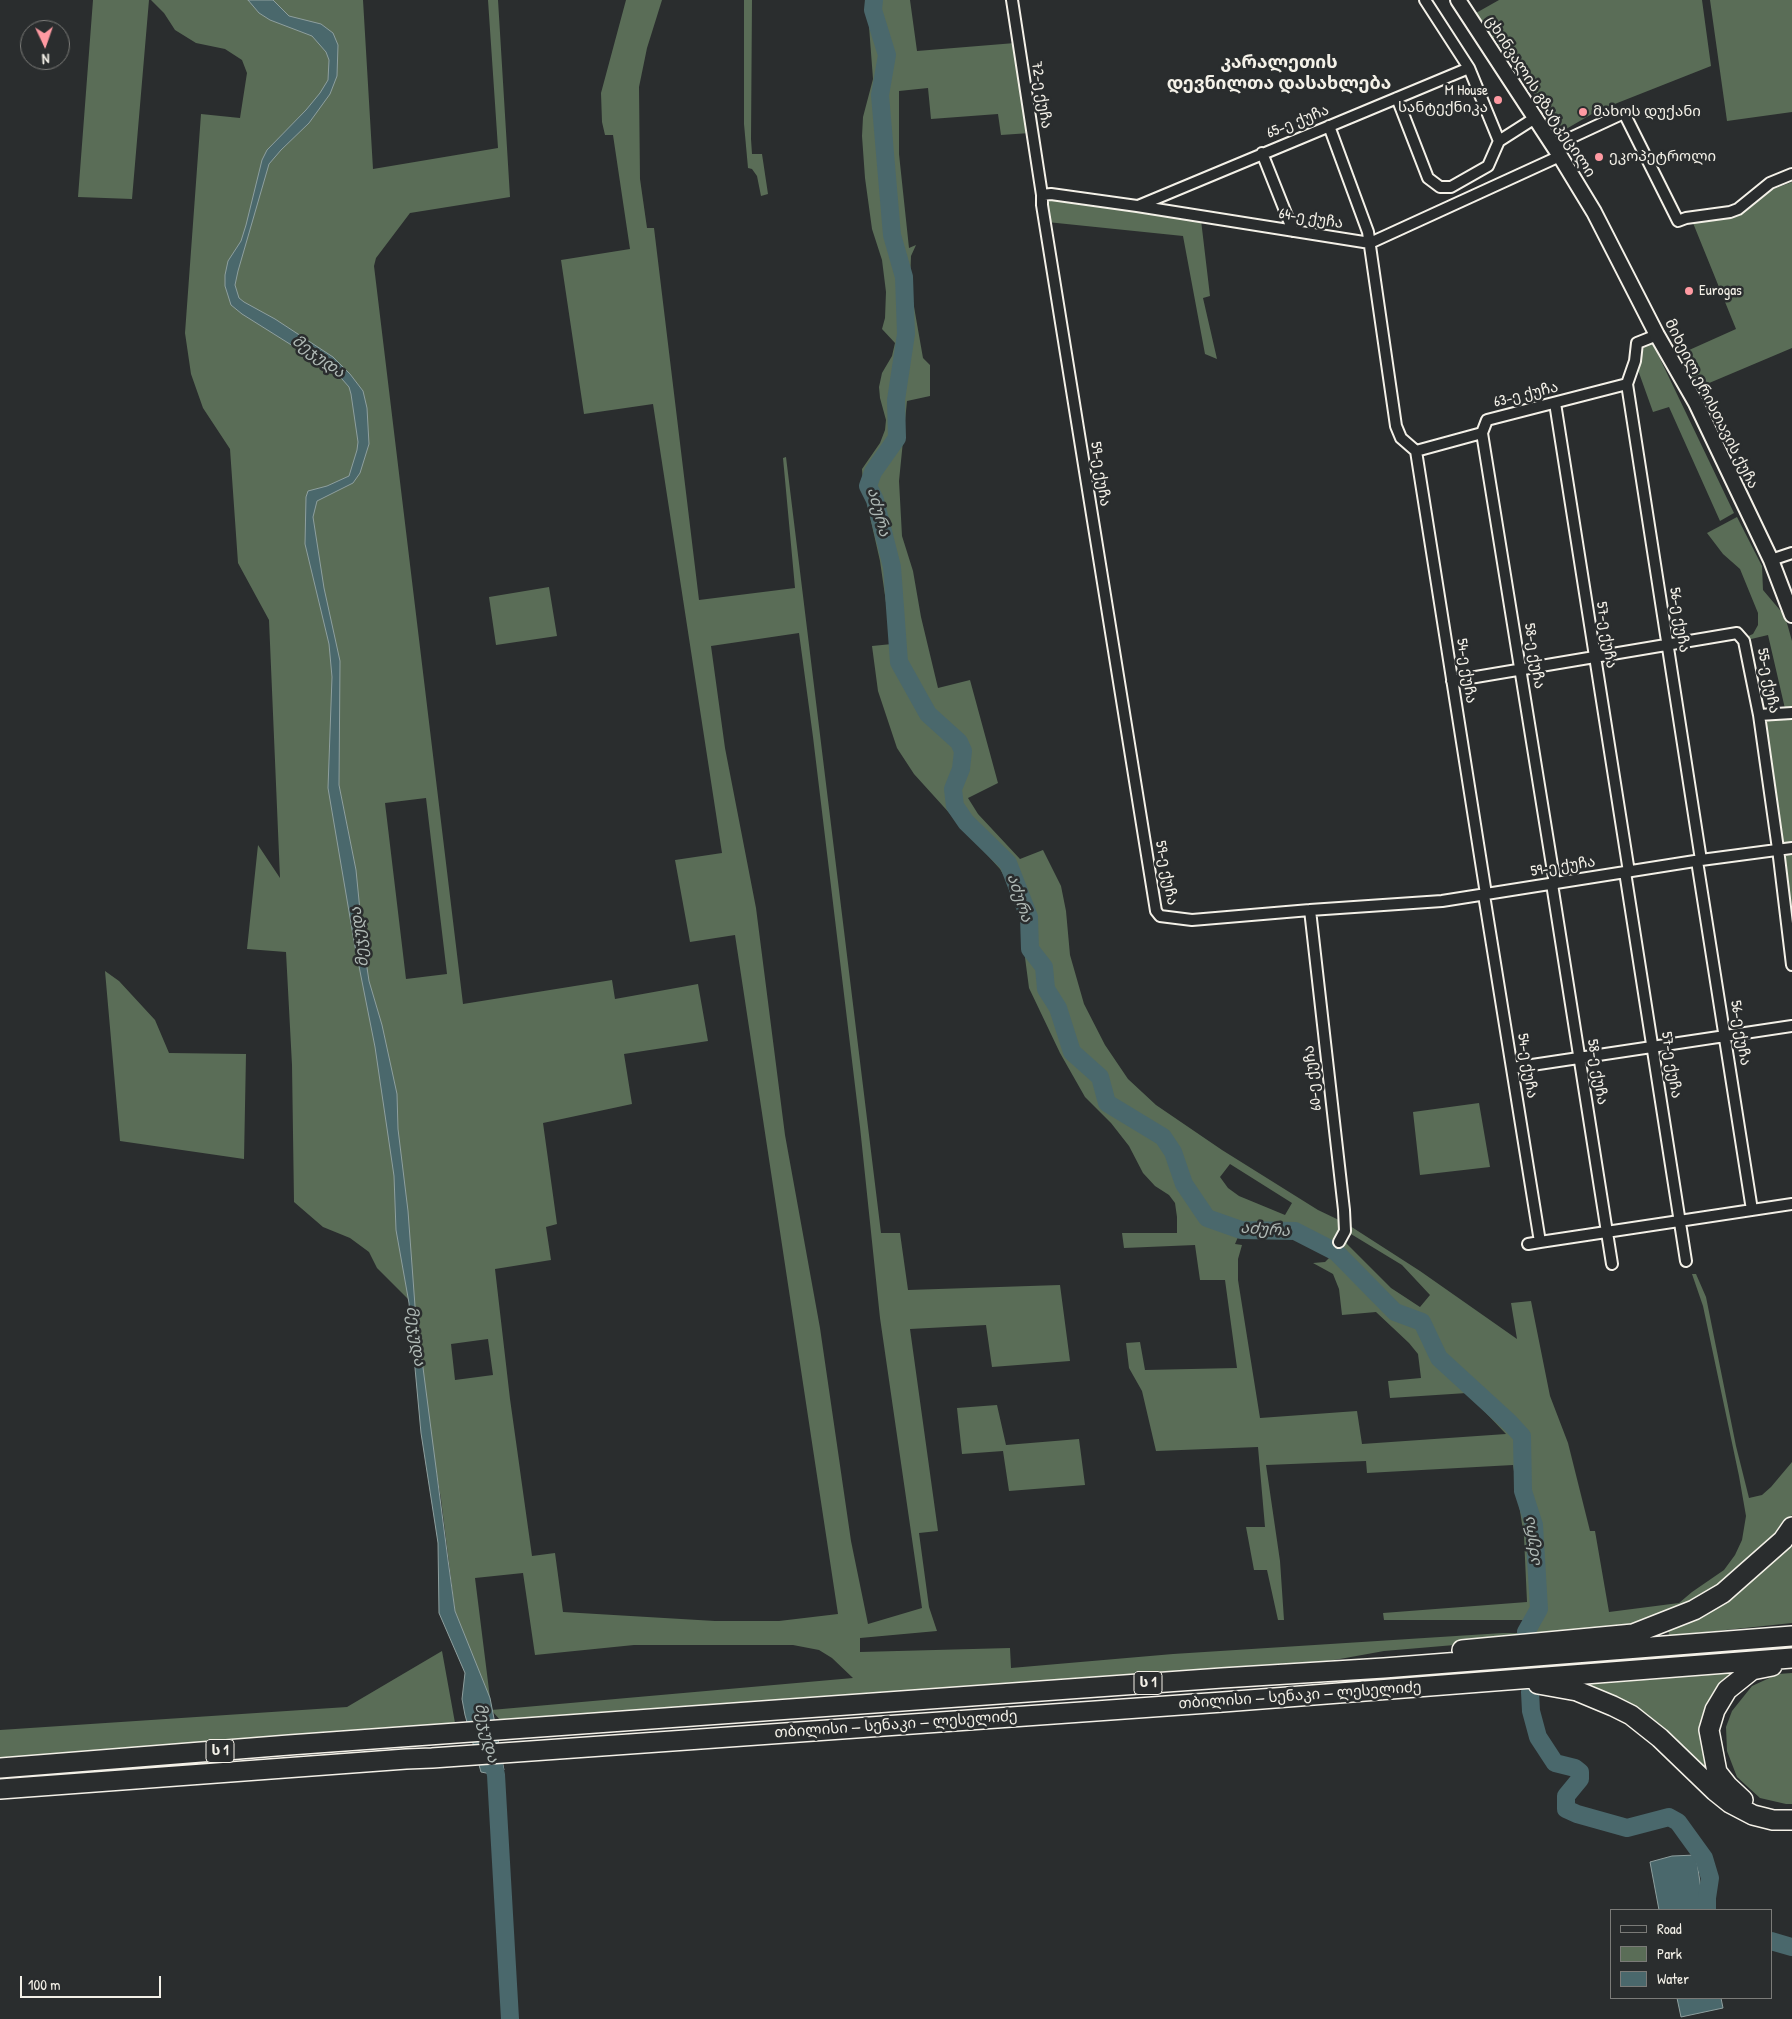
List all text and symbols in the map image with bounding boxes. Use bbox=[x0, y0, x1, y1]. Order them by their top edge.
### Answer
street label: ცხინვალის გზატკეცილი bbox=[1481, 13, 1599, 181]
north arrow bbox=[20, 20, 70, 70]
text: N bbox=[42, 50, 50, 69]
district label: კარალეთის დევნილთა დასახლება bbox=[1167, 52, 1391, 94]
street label: 72-ე ქუჩა bbox=[1027, 60, 1055, 130]
place label: M House სანტექნიკა bbox=[1398, 82, 1488, 117]
marker: M House სანტექნიკა bbox=[1492, 94, 1504, 106]
street label: 65-ე ქუჩა bbox=[1264, 101, 1332, 143]
place label: მახოს დუქანი bbox=[1593, 103, 1701, 121]
marker: მახოს დუქანი bbox=[1577, 106, 1589, 118]
place label: ეკოპეტროლი bbox=[1609, 148, 1716, 166]
marker: ეკოპეტროლი bbox=[1593, 151, 1605, 163]
street label: 64-ე ქუჩა bbox=[1278, 205, 1344, 233]
place label: Eurogas bbox=[1699, 282, 1742, 300]
marker: Eurogas bbox=[1683, 285, 1695, 297]
street label: მიხეილ ერისთავის ქუჩა bbox=[1660, 316, 1762, 492]
water label: მეჯუდა bbox=[288, 331, 348, 383]
street label: 63-ე ქუჩა bbox=[1492, 378, 1560, 412]
street label: 59-ე ქუჩა bbox=[1086, 440, 1114, 508]
water label: აძურა bbox=[862, 485, 894, 539]
street label: 56-ე ქუჩა bbox=[1665, 586, 1693, 654]
street label: 57-ე ქუჩა bbox=[1592, 600, 1620, 670]
street label: 58-ე ქუჩა bbox=[1520, 622, 1548, 690]
street label: 54-ე ქუჩა bbox=[1452, 637, 1480, 705]
street label: 55-ე ქუჩა bbox=[1753, 647, 1783, 715]
street label: 59-ე ქუჩა bbox=[1151, 839, 1181, 907]
street label: 59-ე ქუჩა bbox=[1529, 853, 1597, 881]
water label: აძურა bbox=[1002, 871, 1036, 925]
water label: მეჯუდა bbox=[347, 906, 373, 968]
street label: 56-ე ქუჩა bbox=[1726, 999, 1754, 1067]
street label: 57-ე ქუჩა bbox=[1657, 1030, 1685, 1100]
street label: 54-ე ქუჩა bbox=[1513, 1032, 1541, 1100]
street label: 58-ე ქუჩა bbox=[1583, 1038, 1611, 1106]
street label: 60-ე ქუჩა bbox=[1300, 1044, 1326, 1112]
water label: აძურა bbox=[1240, 1219, 1290, 1241]
water label: მეჯუდა bbox=[401, 1305, 429, 1367]
water label: აძურა bbox=[1520, 1516, 1546, 1568]
road number: ს 1 bbox=[1134, 1672, 1162, 1695]
street label: თბილისი — სენაკი — ლესელიძე bbox=[1178, 1679, 1422, 1713]
water label: მეჯუდა bbox=[470, 1701, 502, 1765]
street label: თბილისი — სენაკი — ლესელიძე bbox=[774, 1708, 1018, 1742]
road number: ს 1 bbox=[206, 1740, 234, 1762]
legend bbox=[1610, 1909, 1772, 1999]
text: Road bbox=[1657, 1918, 1682, 1939]
text: Park bbox=[1657, 1943, 1682, 1964]
scale bar bbox=[22, 1966, 164, 1998]
text: Water bbox=[1657, 1968, 1689, 1989]
text: 100 m bbox=[28, 1974, 61, 1995]

